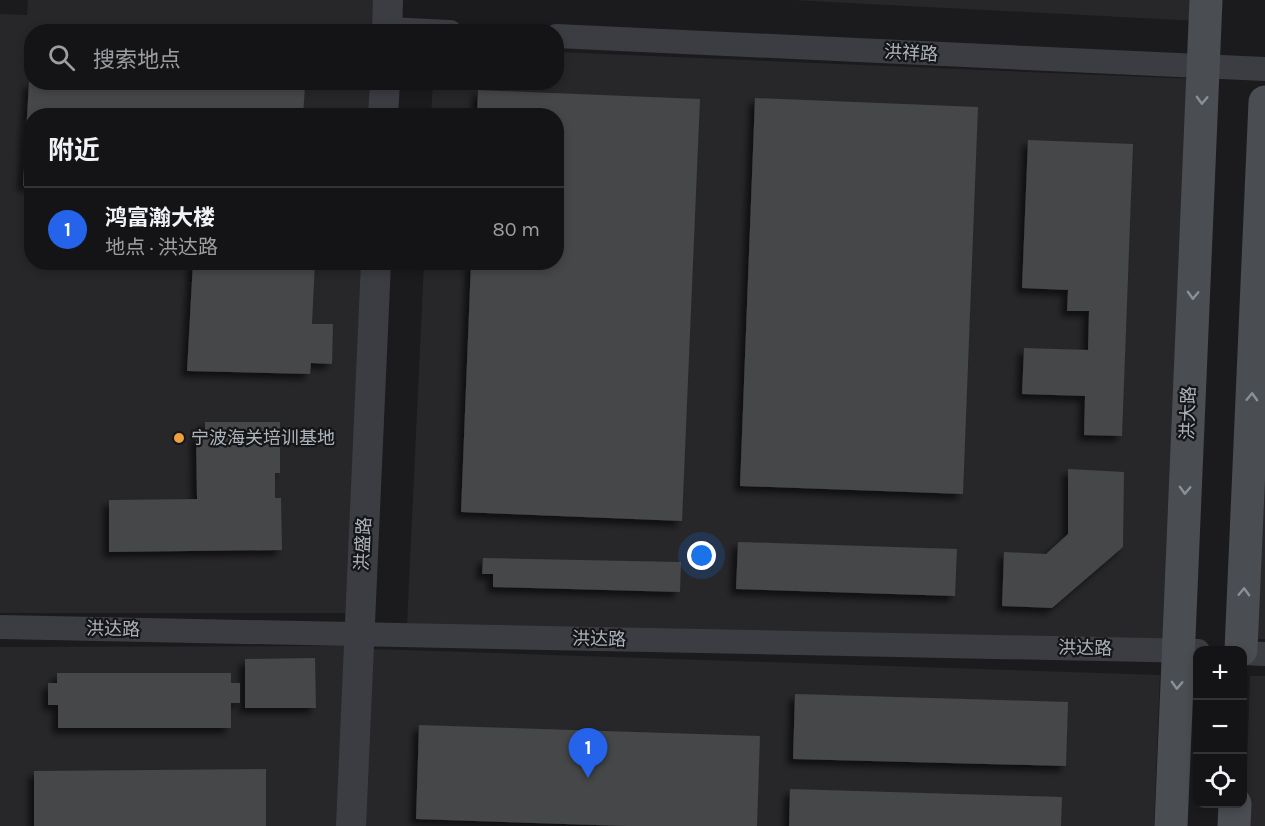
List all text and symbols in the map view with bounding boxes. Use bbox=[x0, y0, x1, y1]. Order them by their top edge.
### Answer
search box bbox=[24, 24, 564, 90]
icon: search bbox=[45, 41, 78, 74]
street label: 洪祥路 bbox=[883, 41, 939, 65]
text: 搜索地点 bbox=[93, 47, 181, 73]
one-way arrow bbox=[1195, 96, 1208, 105]
text: 附近 bbox=[48, 135, 100, 166]
text: 鸿富瀚大楼 bbox=[105, 205, 215, 231]
text: 1 bbox=[64, 218, 71, 241]
text: 80 m bbox=[492, 218, 540, 241]
text: 地点 · 洪达路 bbox=[105, 236, 218, 259]
one-way arrow bbox=[1187, 291, 1200, 300]
street label: 洪大路 bbox=[1176, 386, 1200, 440]
one-way arrow bbox=[1246, 393, 1259, 402]
place label: 宁波海关培训基地 bbox=[191, 427, 335, 449]
marker: 宁波海关培训基地 bbox=[172, 431, 186, 445]
one-way arrow bbox=[1178, 486, 1191, 495]
street label: 洪盛路 bbox=[351, 516, 375, 572]
your location bbox=[687, 541, 716, 570]
one-way arrow bbox=[1237, 588, 1250, 597]
street label: 洪达路 bbox=[86, 618, 140, 640]
street label: 洪达路 bbox=[572, 628, 626, 650]
street label: 洪达路 bbox=[1058, 637, 1112, 659]
map controls bbox=[1193, 646, 1247, 808]
button: + bbox=[1193, 646, 1247, 700]
one-way arrow bbox=[1170, 680, 1183, 689]
button: − bbox=[1193, 700, 1247, 754]
pin: 1 bbox=[568, 728, 608, 778]
button: locate bbox=[1193, 754, 1247, 808]

